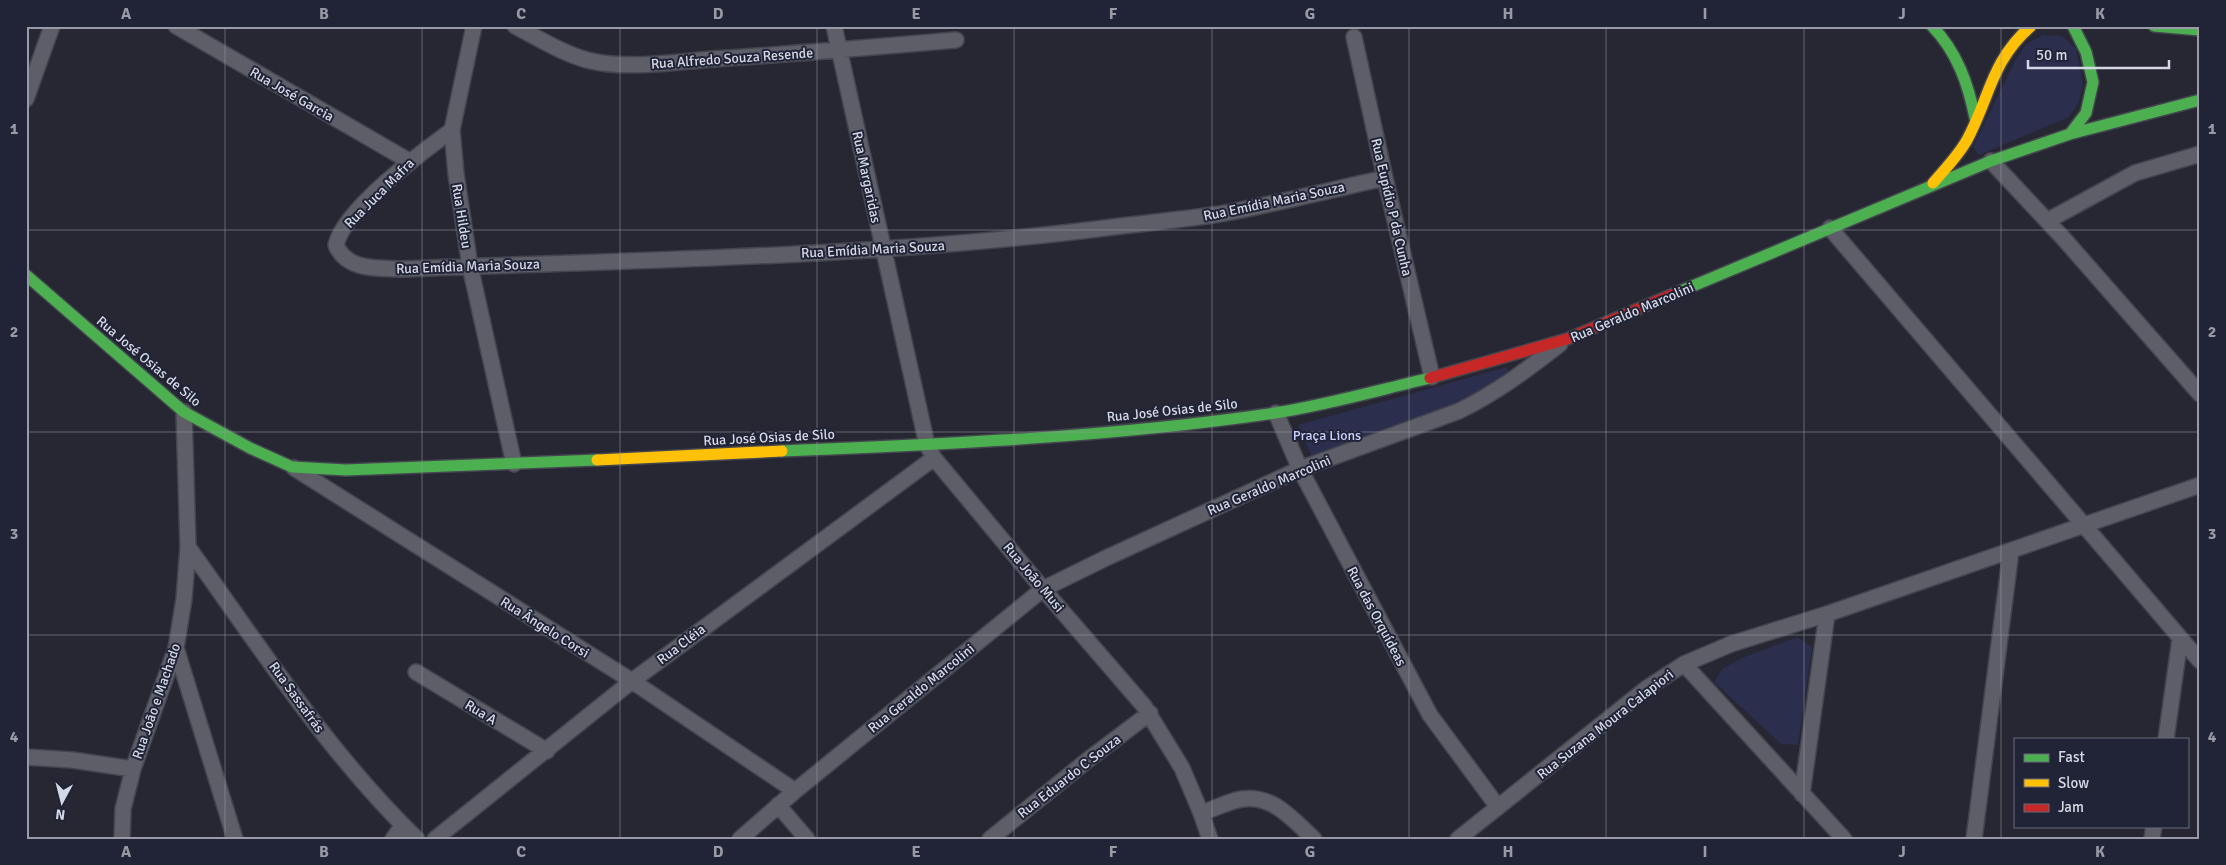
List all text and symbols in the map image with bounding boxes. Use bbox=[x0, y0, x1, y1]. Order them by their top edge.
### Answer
text: A bbox=[121, 4, 132, 24]
text: B bbox=[319, 4, 329, 24]
text: C bbox=[516, 4, 526, 24]
text: D bbox=[713, 4, 724, 24]
text: E bbox=[911, 4, 921, 24]
text: F bbox=[1109, 4, 1118, 24]
text: G bbox=[1305, 4, 1315, 24]
text: H bbox=[1503, 4, 1513, 24]
text: I bbox=[1702, 4, 1708, 24]
text: J bbox=[1898, 4, 1906, 24]
text: K bbox=[2095, 4, 2105, 24]
scale bar bbox=[2028, 38, 2170, 70]
street label: Rua Alfredo Souza Resende bbox=[650, 44, 814, 73]
text: 50 m bbox=[2036, 46, 2067, 64]
street label: Rua José Garcia bbox=[247, 63, 337, 125]
text: 1 bbox=[10, 119, 19, 139]
text: 1 bbox=[2208, 119, 2217, 139]
street label: Rua Margaridas bbox=[848, 130, 885, 225]
street label: Rua Eupídio P da Cunha bbox=[1367, 136, 1416, 278]
street label: Rua Juca Mafra bbox=[341, 155, 418, 232]
street label: Rua Emídia Maria Souza bbox=[1202, 178, 1346, 225]
street label: Rua Hildeu bbox=[448, 183, 475, 250]
street label: Rua Emídia Maria Souza bbox=[801, 237, 945, 262]
street label: Rua Emídia Maria Souza bbox=[396, 255, 540, 278]
street label: Rua Geraldo Marcolini bbox=[1568, 279, 1696, 346]
street label: Rua José Osias de Silo bbox=[93, 313, 205, 410]
text: 2 bbox=[10, 322, 18, 342]
text: 2 bbox=[2208, 322, 2216, 342]
street label: Rua José Osias de Silo bbox=[1106, 395, 1238, 426]
street label: Rua José Osias de Silo bbox=[703, 426, 835, 449]
park label: Praça Lions bbox=[1293, 427, 1361, 444]
street label: Rua Geraldo Marcolini bbox=[1205, 452, 1333, 519]
text: 3 bbox=[10, 524, 18, 544]
text: 3 bbox=[2208, 524, 2216, 544]
street label: Rua João Musi bbox=[1000, 539, 1068, 616]
street label: Rua das Orquídeas bbox=[1343, 564, 1410, 669]
street label: Rua Ângelo Corsi bbox=[497, 593, 592, 662]
street label: Rua Cléia bbox=[654, 621, 709, 668]
street label: Rua Geraldo Marcolini bbox=[865, 640, 978, 737]
street label: Rua João e Machado bbox=[129, 641, 184, 761]
street label: Rua Sassafrás bbox=[265, 659, 328, 736]
street label: Rua Suzana Moura Calapiori bbox=[1534, 666, 1677, 783]
street label: Rua A bbox=[462, 696, 500, 729]
text: 4 bbox=[10, 727, 19, 747]
text: 4 bbox=[2208, 727, 2217, 747]
street label: Rua Eduardo C Souza bbox=[1014, 731, 1124, 822]
legend bbox=[2014, 738, 2188, 828]
text: Fast bbox=[2058, 748, 2085, 766]
text: Slow bbox=[2058, 774, 2089, 792]
north arrow bbox=[38, 778, 88, 828]
text: Jam bbox=[2058, 798, 2084, 816]
text: N bbox=[55, 805, 66, 823]
text: A bbox=[121, 842, 132, 862]
text: B bbox=[319, 842, 329, 862]
text: C bbox=[516, 842, 526, 862]
text: D bbox=[713, 842, 724, 862]
text: E bbox=[911, 842, 921, 862]
text: F bbox=[1109, 842, 1118, 862]
text: G bbox=[1305, 842, 1315, 862]
text: H bbox=[1503, 842, 1513, 862]
text: I bbox=[1702, 842, 1708, 862]
text: J bbox=[1898, 842, 1906, 862]
text: K bbox=[2095, 842, 2105, 862]

